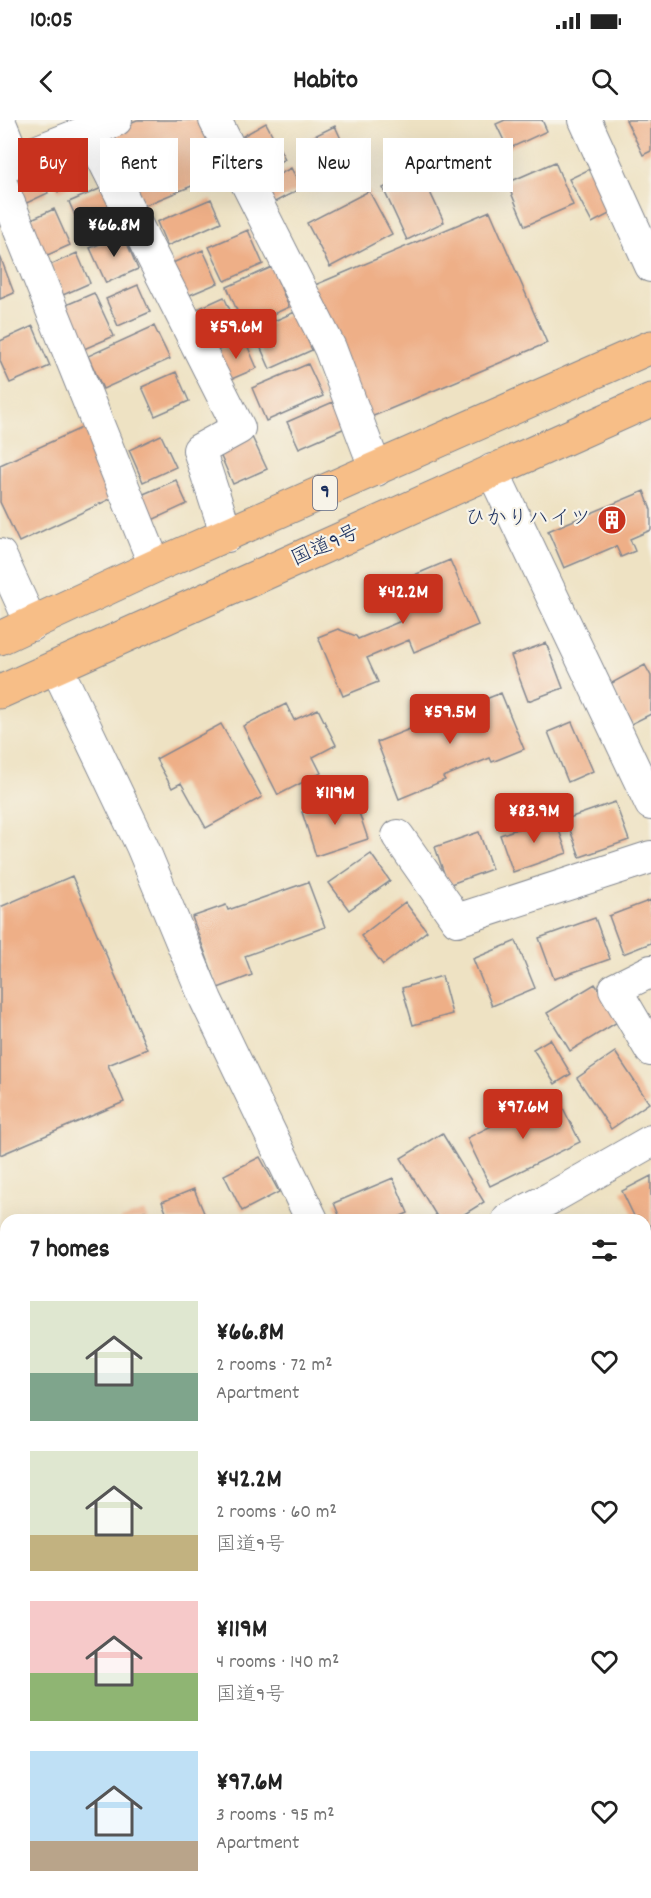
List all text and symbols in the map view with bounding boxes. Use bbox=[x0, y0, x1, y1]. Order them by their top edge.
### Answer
text: 10:05 bbox=[30, 6, 73, 37]
text: Habito bbox=[293, 62, 358, 101]
icon: back bbox=[30, 65, 63, 98]
icon: search bbox=[588, 65, 621, 98]
chip: Buy bbox=[18, 138, 88, 192]
chip: Rent bbox=[100, 138, 178, 192]
chip: Filters bbox=[190, 138, 284, 192]
chip: New bbox=[296, 138, 371, 192]
chip: Apartment bbox=[383, 138, 513, 192]
pin: ¥66.8M bbox=[65, 207, 163, 258]
text: ¥66.8M bbox=[88, 212, 140, 240]
pin: ¥59.6M bbox=[187, 309, 285, 360]
text: ¥59.6M bbox=[210, 314, 262, 342]
road number: 9 bbox=[313, 476, 337, 510]
building icon: ひかりハイツ bbox=[596, 504, 628, 536]
place label: ひかりハイツ bbox=[465, 505, 591, 535]
street label: 国道9号 bbox=[287, 519, 365, 575]
pin: ¥42.2M bbox=[354, 574, 452, 625]
text: ¥42.2M bbox=[378, 579, 428, 607]
pin: ¥59.5M bbox=[401, 694, 499, 745]
text: ¥59.5M bbox=[424, 699, 476, 727]
pin: ¥119M bbox=[293, 775, 377, 826]
text: ¥119M bbox=[315, 780, 355, 808]
pin: ¥83.9M bbox=[485, 793, 583, 844]
text: ¥83.9M bbox=[509, 798, 559, 826]
pin: ¥97.6M bbox=[474, 1089, 572, 1140]
text: ¥97.6M bbox=[497, 1094, 549, 1122]
text: 7 homes bbox=[30, 1232, 110, 1269]
icon: filters bbox=[588, 1234, 621, 1267]
text: ¥66.8M bbox=[216, 1315, 284, 1352]
icon: home bbox=[78, 1325, 150, 1397]
icon: heart bbox=[588, 1345, 621, 1378]
text: 2 rooms · 72 m² bbox=[216, 1352, 332, 1380]
text: Apartment bbox=[216, 1380, 299, 1408]
text: ¥42.2M bbox=[216, 1462, 282, 1499]
icon: home bbox=[78, 1475, 150, 1547]
icon: heart bbox=[588, 1495, 621, 1528]
text: 2 rooms · 60 m² bbox=[216, 1499, 337, 1527]
text: 国道9号 bbox=[216, 1532, 285, 1560]
text: ¥119M bbox=[216, 1612, 267, 1649]
icon: home bbox=[78, 1625, 150, 1697]
icon: heart bbox=[588, 1645, 621, 1678]
text: 4 rooms · 140 m² bbox=[216, 1649, 339, 1677]
text: 国道9号 bbox=[216, 1682, 285, 1710]
text: ¥97.6M bbox=[216, 1765, 283, 1802]
icon: home bbox=[78, 1775, 150, 1847]
icon: heart bbox=[588, 1795, 621, 1828]
text: 3 rooms · 95 m² bbox=[216, 1802, 335, 1830]
text: Apartment bbox=[216, 1830, 299, 1858]

